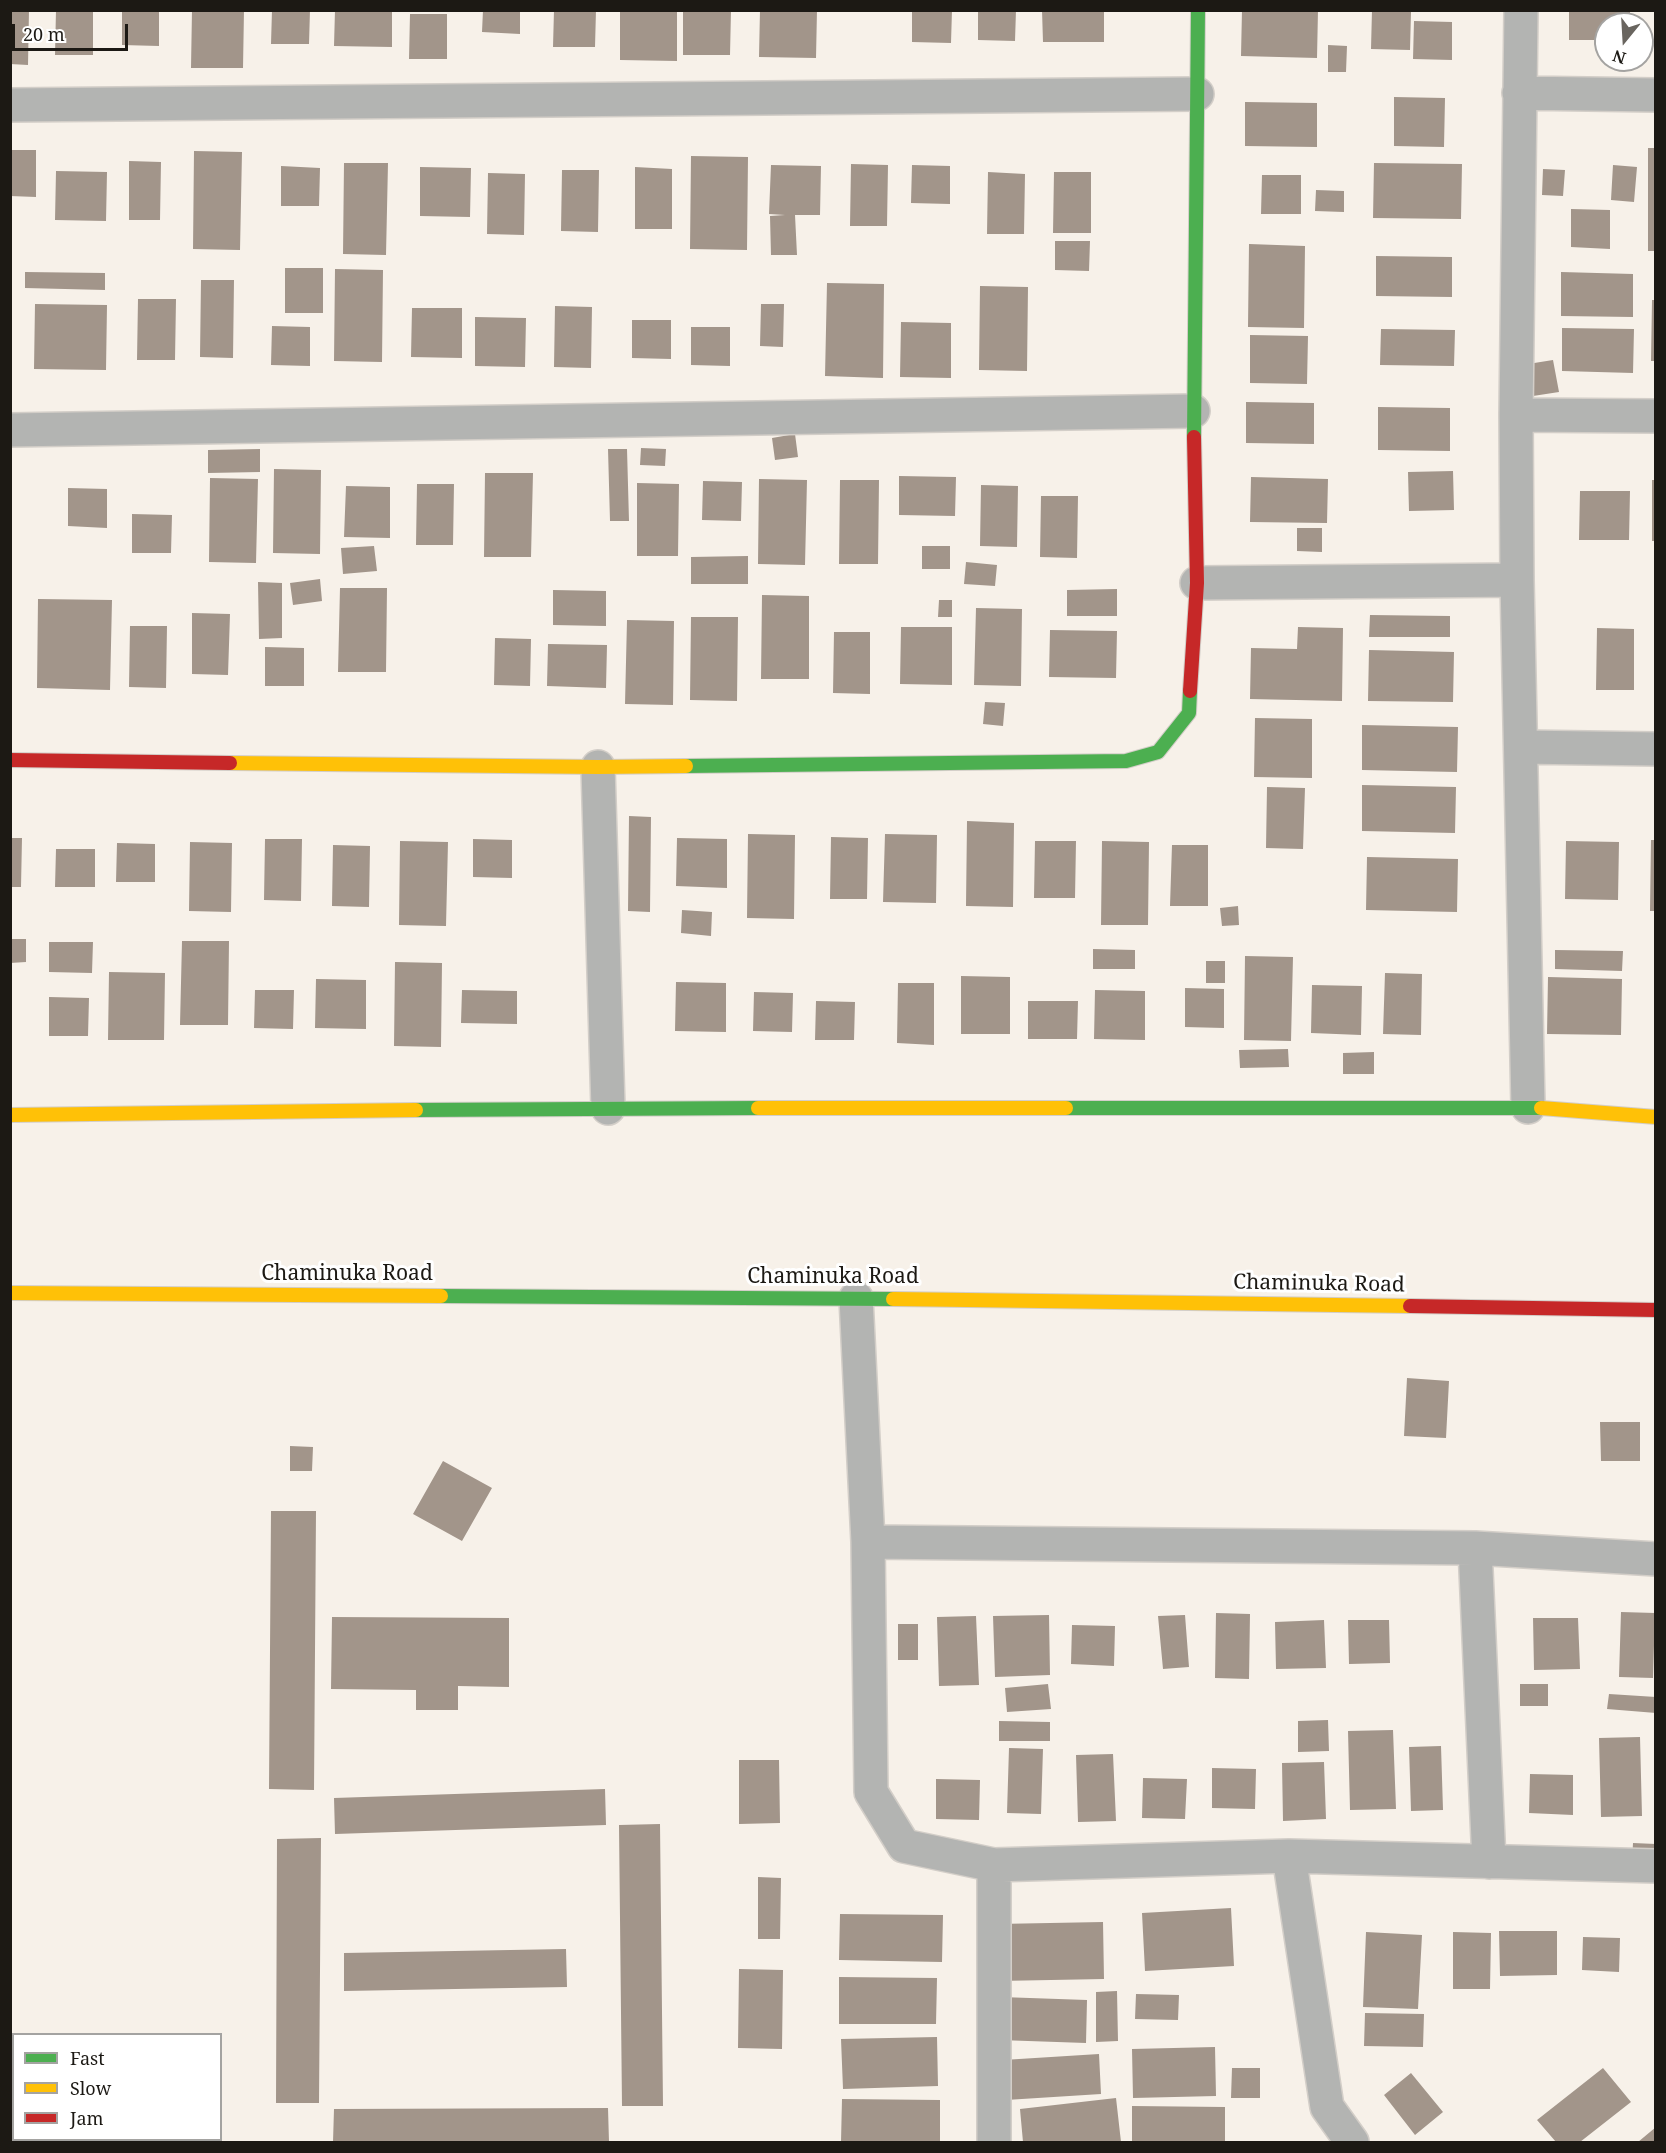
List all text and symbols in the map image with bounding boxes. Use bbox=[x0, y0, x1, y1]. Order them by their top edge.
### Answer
scale bar bbox=[15, 12, 130, 50]
north arrow bbox=[1594, 12, 1654, 72]
text: 20 m bbox=[23, 22, 65, 46]
text: N bbox=[1610, 45, 1628, 70]
street label: Chaminuka Road bbox=[261, 1261, 433, 1287]
street label: Chaminuka Road bbox=[747, 1264, 919, 1290]
street label: Chaminuka Road bbox=[1233, 1270, 1405, 1298]
legend bbox=[12, 2033, 222, 2141]
text: Fast bbox=[70, 2046, 105, 2070]
text: Slow bbox=[70, 2076, 111, 2100]
text: Jam bbox=[70, 2106, 104, 2130]

